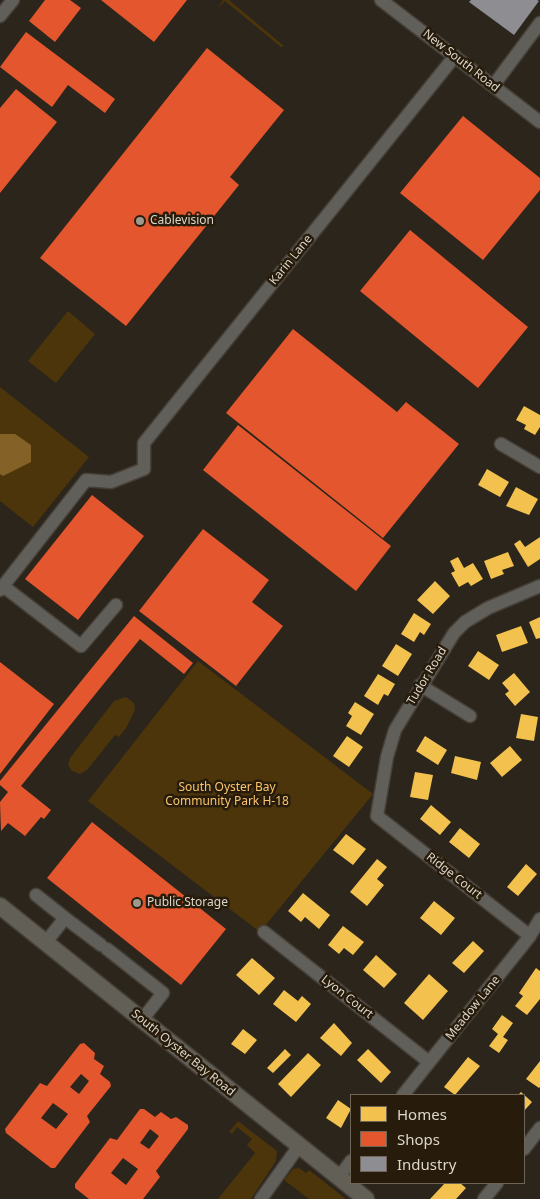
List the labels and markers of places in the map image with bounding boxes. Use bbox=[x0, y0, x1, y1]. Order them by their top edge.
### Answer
place label: Cablevision bbox=[150, 214, 214, 228]
marker: Cablevision bbox=[134, 215, 146, 227]
place label: Public Storage bbox=[147, 896, 228, 910]
marker: Public Storage bbox=[131, 897, 143, 909]

